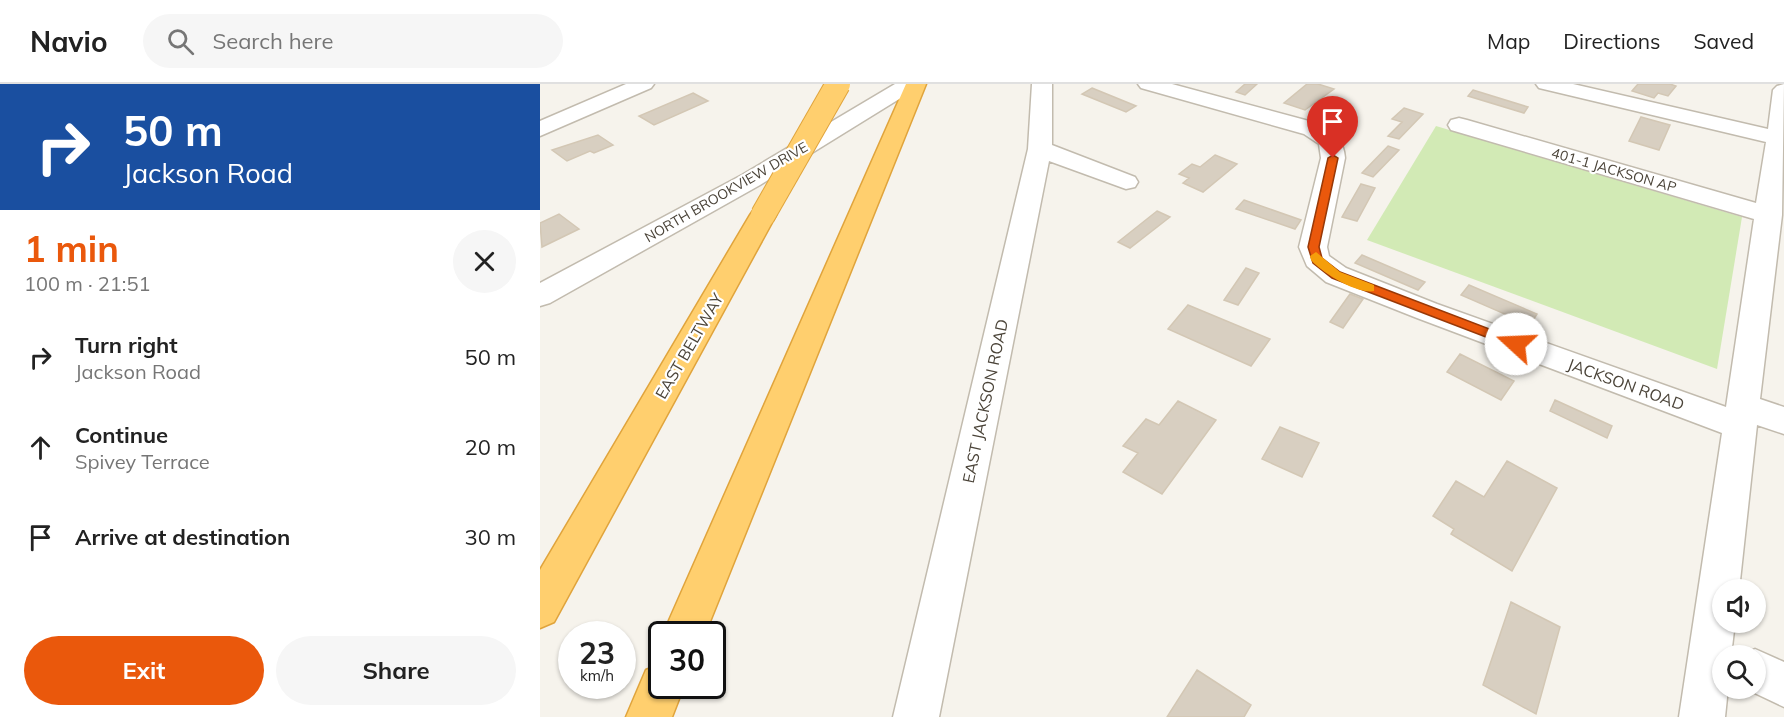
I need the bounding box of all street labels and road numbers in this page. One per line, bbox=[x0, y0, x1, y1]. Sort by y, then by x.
street label: NORTH BROOKVIEW DRIVE bbox=[641, 138, 811, 246]
street label: 401-1 JACKSON AP bbox=[1549, 144, 1679, 196]
street label: EAST BELTWAY bbox=[651, 289, 727, 402]
street label: EAST JACKSON ROAD bbox=[958, 317, 1012, 485]
street label: JACKSON ROAD bbox=[1565, 354, 1687, 414]

